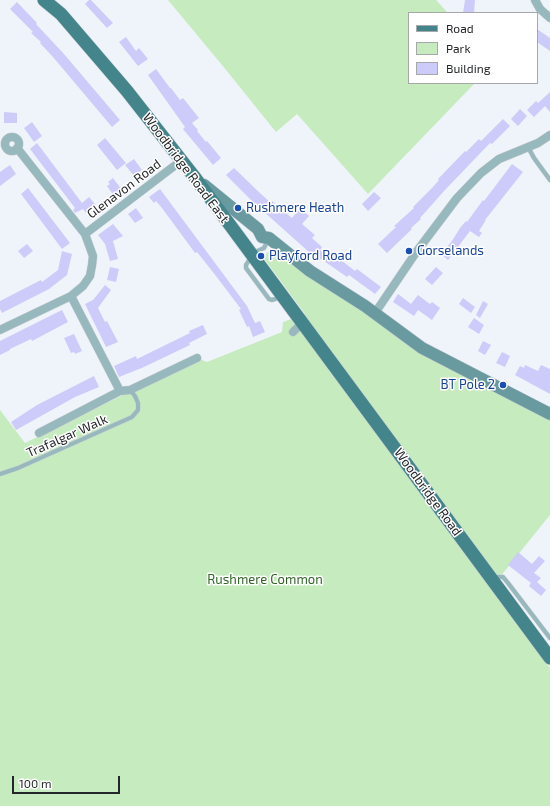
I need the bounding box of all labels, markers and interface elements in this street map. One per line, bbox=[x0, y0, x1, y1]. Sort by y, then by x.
legend bbox=[408, 12, 538, 84]
text: Road bbox=[446, 21, 474, 35]
text: Park bbox=[446, 41, 471, 55]
text: Building bbox=[446, 61, 490, 75]
street label: Woodbridge Road East bbox=[140, 110, 232, 226]
street label: Glenavon Road bbox=[84, 156, 164, 222]
place label: Rushmere Heath bbox=[246, 200, 344, 216]
marker: Rushmere Heath bbox=[233, 203, 243, 213]
place label: Gorselands bbox=[417, 243, 484, 259]
marker: Gorselands bbox=[404, 246, 414, 256]
place label: Playford Road bbox=[269, 248, 352, 264]
marker: Playford Road bbox=[256, 251, 266, 261]
place label: BT Pole 2 bbox=[441, 377, 495, 393]
marker: BT Pole 2 bbox=[498, 380, 508, 390]
street label: Trafalgar Walk bbox=[24, 411, 110, 461]
street label: Woodbridge Road bbox=[391, 445, 465, 539]
park label: Rushmere Common bbox=[207, 572, 323, 588]
scale bar bbox=[14, 768, 122, 794]
text: 100 m bbox=[19, 776, 51, 790]

